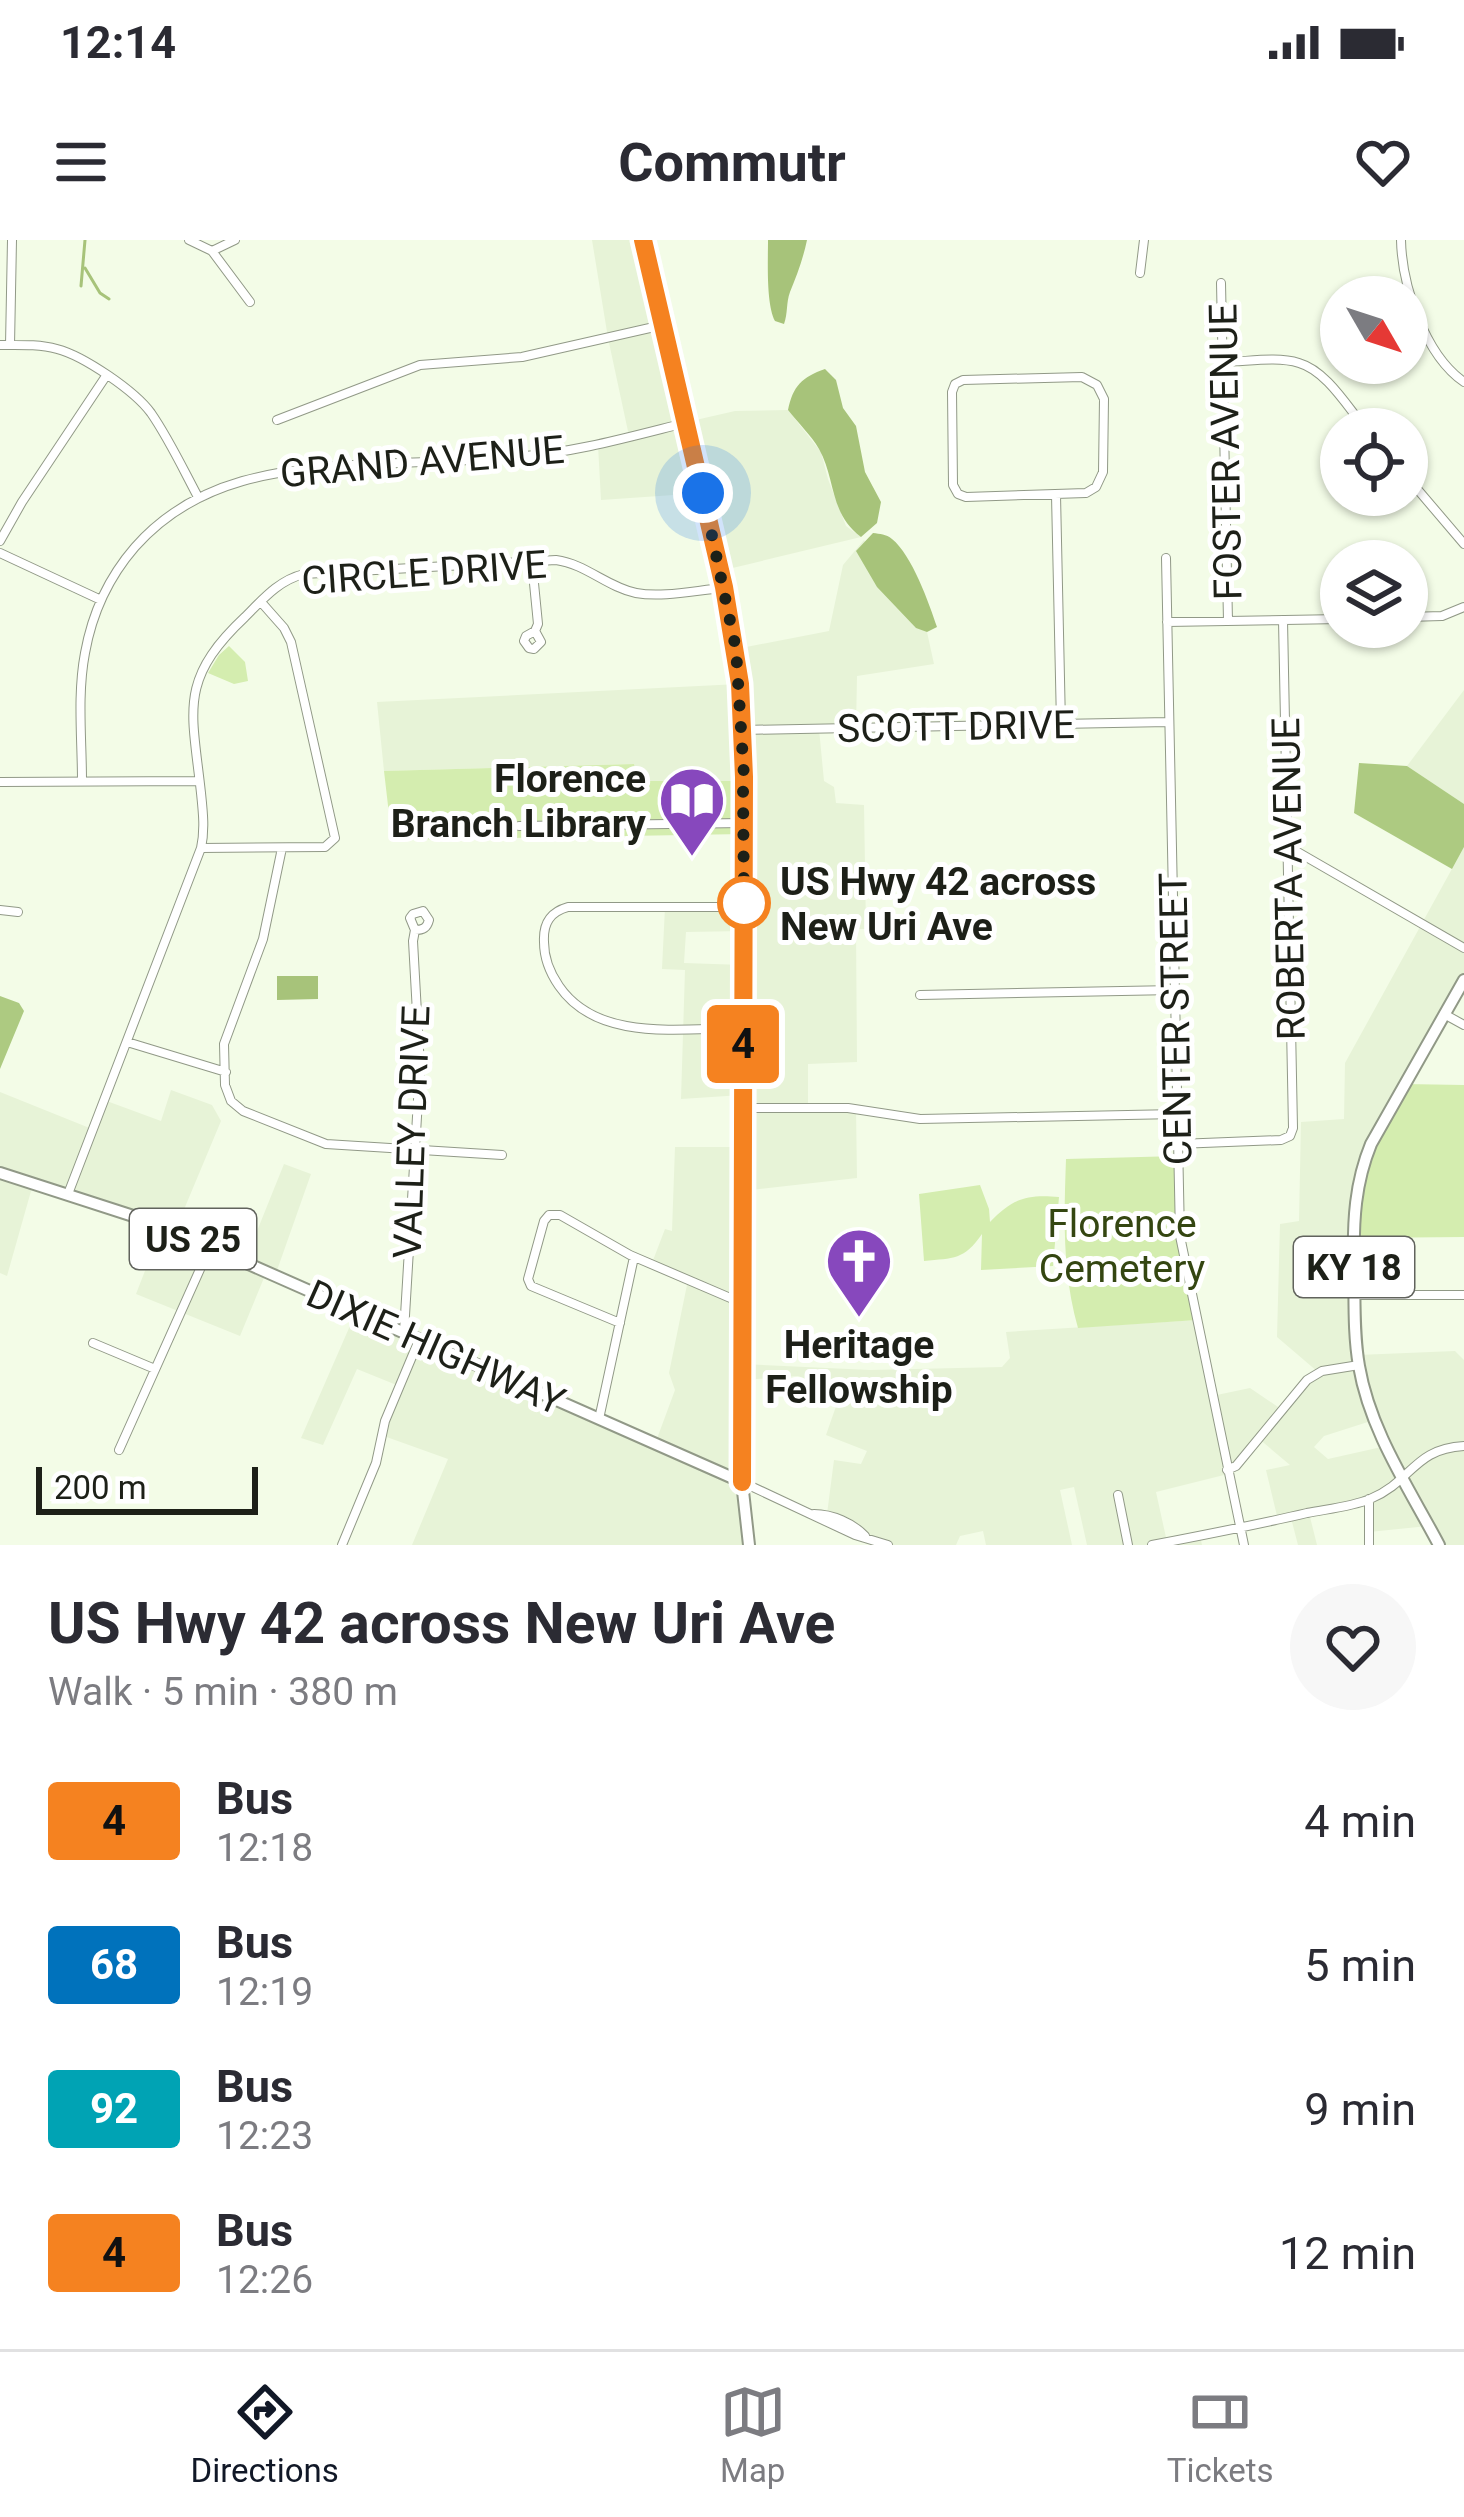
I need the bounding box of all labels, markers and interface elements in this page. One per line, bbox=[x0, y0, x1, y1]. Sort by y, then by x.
text: 12:14 bbox=[60, 16, 176, 69]
icon: menu bbox=[48, 129, 114, 195]
icon: heart bbox=[1350, 129, 1416, 195]
text: Commutr bbox=[618, 131, 846, 194]
north arrow bbox=[1320, 276, 1428, 384]
map controls bbox=[1320, 276, 1428, 648]
street label: FOSTER AVENUE bbox=[1200, 303, 1252, 601]
button: locate bbox=[1320, 408, 1428, 516]
street label: GRAND AVENUE bbox=[278, 427, 566, 497]
your location bbox=[673, 463, 733, 523]
button: layers bbox=[1320, 540, 1428, 648]
street label: CIRCLE DRIVE bbox=[300, 541, 548, 605]
street label: SCOTT DRIVE bbox=[837, 702, 1075, 752]
street label: ROBERTA AVENUE bbox=[1263, 717, 1315, 1041]
place label: Florence Branch Library bbox=[391, 756, 646, 847]
library icon: Florence Branch Library bbox=[657, 765, 727, 859]
place label: US Hwy 42 across New Uri Ave bbox=[780, 859, 1096, 950]
street label: CENTER STREET bbox=[1150, 872, 1202, 1166]
marker: US Hwy 42 across New Uri Ave bbox=[719, 878, 769, 928]
street label: VALLEY DRIVE bbox=[385, 1005, 439, 1259]
line badge: 4 bbox=[704, 1005, 782, 1083]
text: 4 bbox=[731, 1019, 755, 1068]
park label: Florence Cemetery bbox=[1039, 1201, 1205, 1292]
road number: US 25 bbox=[130, 1209, 256, 1269]
church icon: Heritage Fellowship bbox=[824, 1226, 894, 1320]
road number: KY 18 bbox=[1294, 1237, 1414, 1297]
street label: DIXIE HIGHWAY bbox=[300, 1271, 572, 1426]
place label: Heritage Fellowship bbox=[765, 1322, 953, 1413]
scale bar bbox=[36, 1461, 258, 1514]
text: 200 m bbox=[54, 1468, 147, 1507]
button: heart bbox=[1290, 1584, 1416, 1710]
text: US Hwy 42 across New Uri Ave bbox=[48, 1590, 835, 1657]
text: Walk · 5 min · 380 m bbox=[48, 1669, 398, 1715]
text: Bus bbox=[216, 1772, 293, 1825]
text: 4 min bbox=[1304, 1795, 1416, 1848]
text: 4 bbox=[102, 1796, 126, 1845]
text: 12:18 bbox=[216, 1825, 313, 1871]
text: Bus bbox=[216, 1916, 293, 1969]
text: 5 min bbox=[1304, 1939, 1416, 1992]
text: 68 bbox=[90, 1940, 138, 1989]
text: 12:19 bbox=[216, 1969, 313, 2015]
text: Bus bbox=[216, 2060, 293, 2113]
text: 9 min bbox=[1304, 2083, 1416, 2136]
text: 92 bbox=[90, 2084, 138, 2133]
text: 12:23 bbox=[216, 2113, 313, 2159]
text: Bus bbox=[216, 2204, 293, 2257]
text: 12 min bbox=[1279, 2227, 1416, 2280]
text: 4 bbox=[102, 2228, 126, 2277]
text: 12:26 bbox=[216, 2257, 313, 2303]
tab: Directions bbox=[191, 2379, 339, 2490]
tab: Map bbox=[720, 2379, 786, 2490]
tab: Tickets bbox=[1167, 2379, 1273, 2490]

